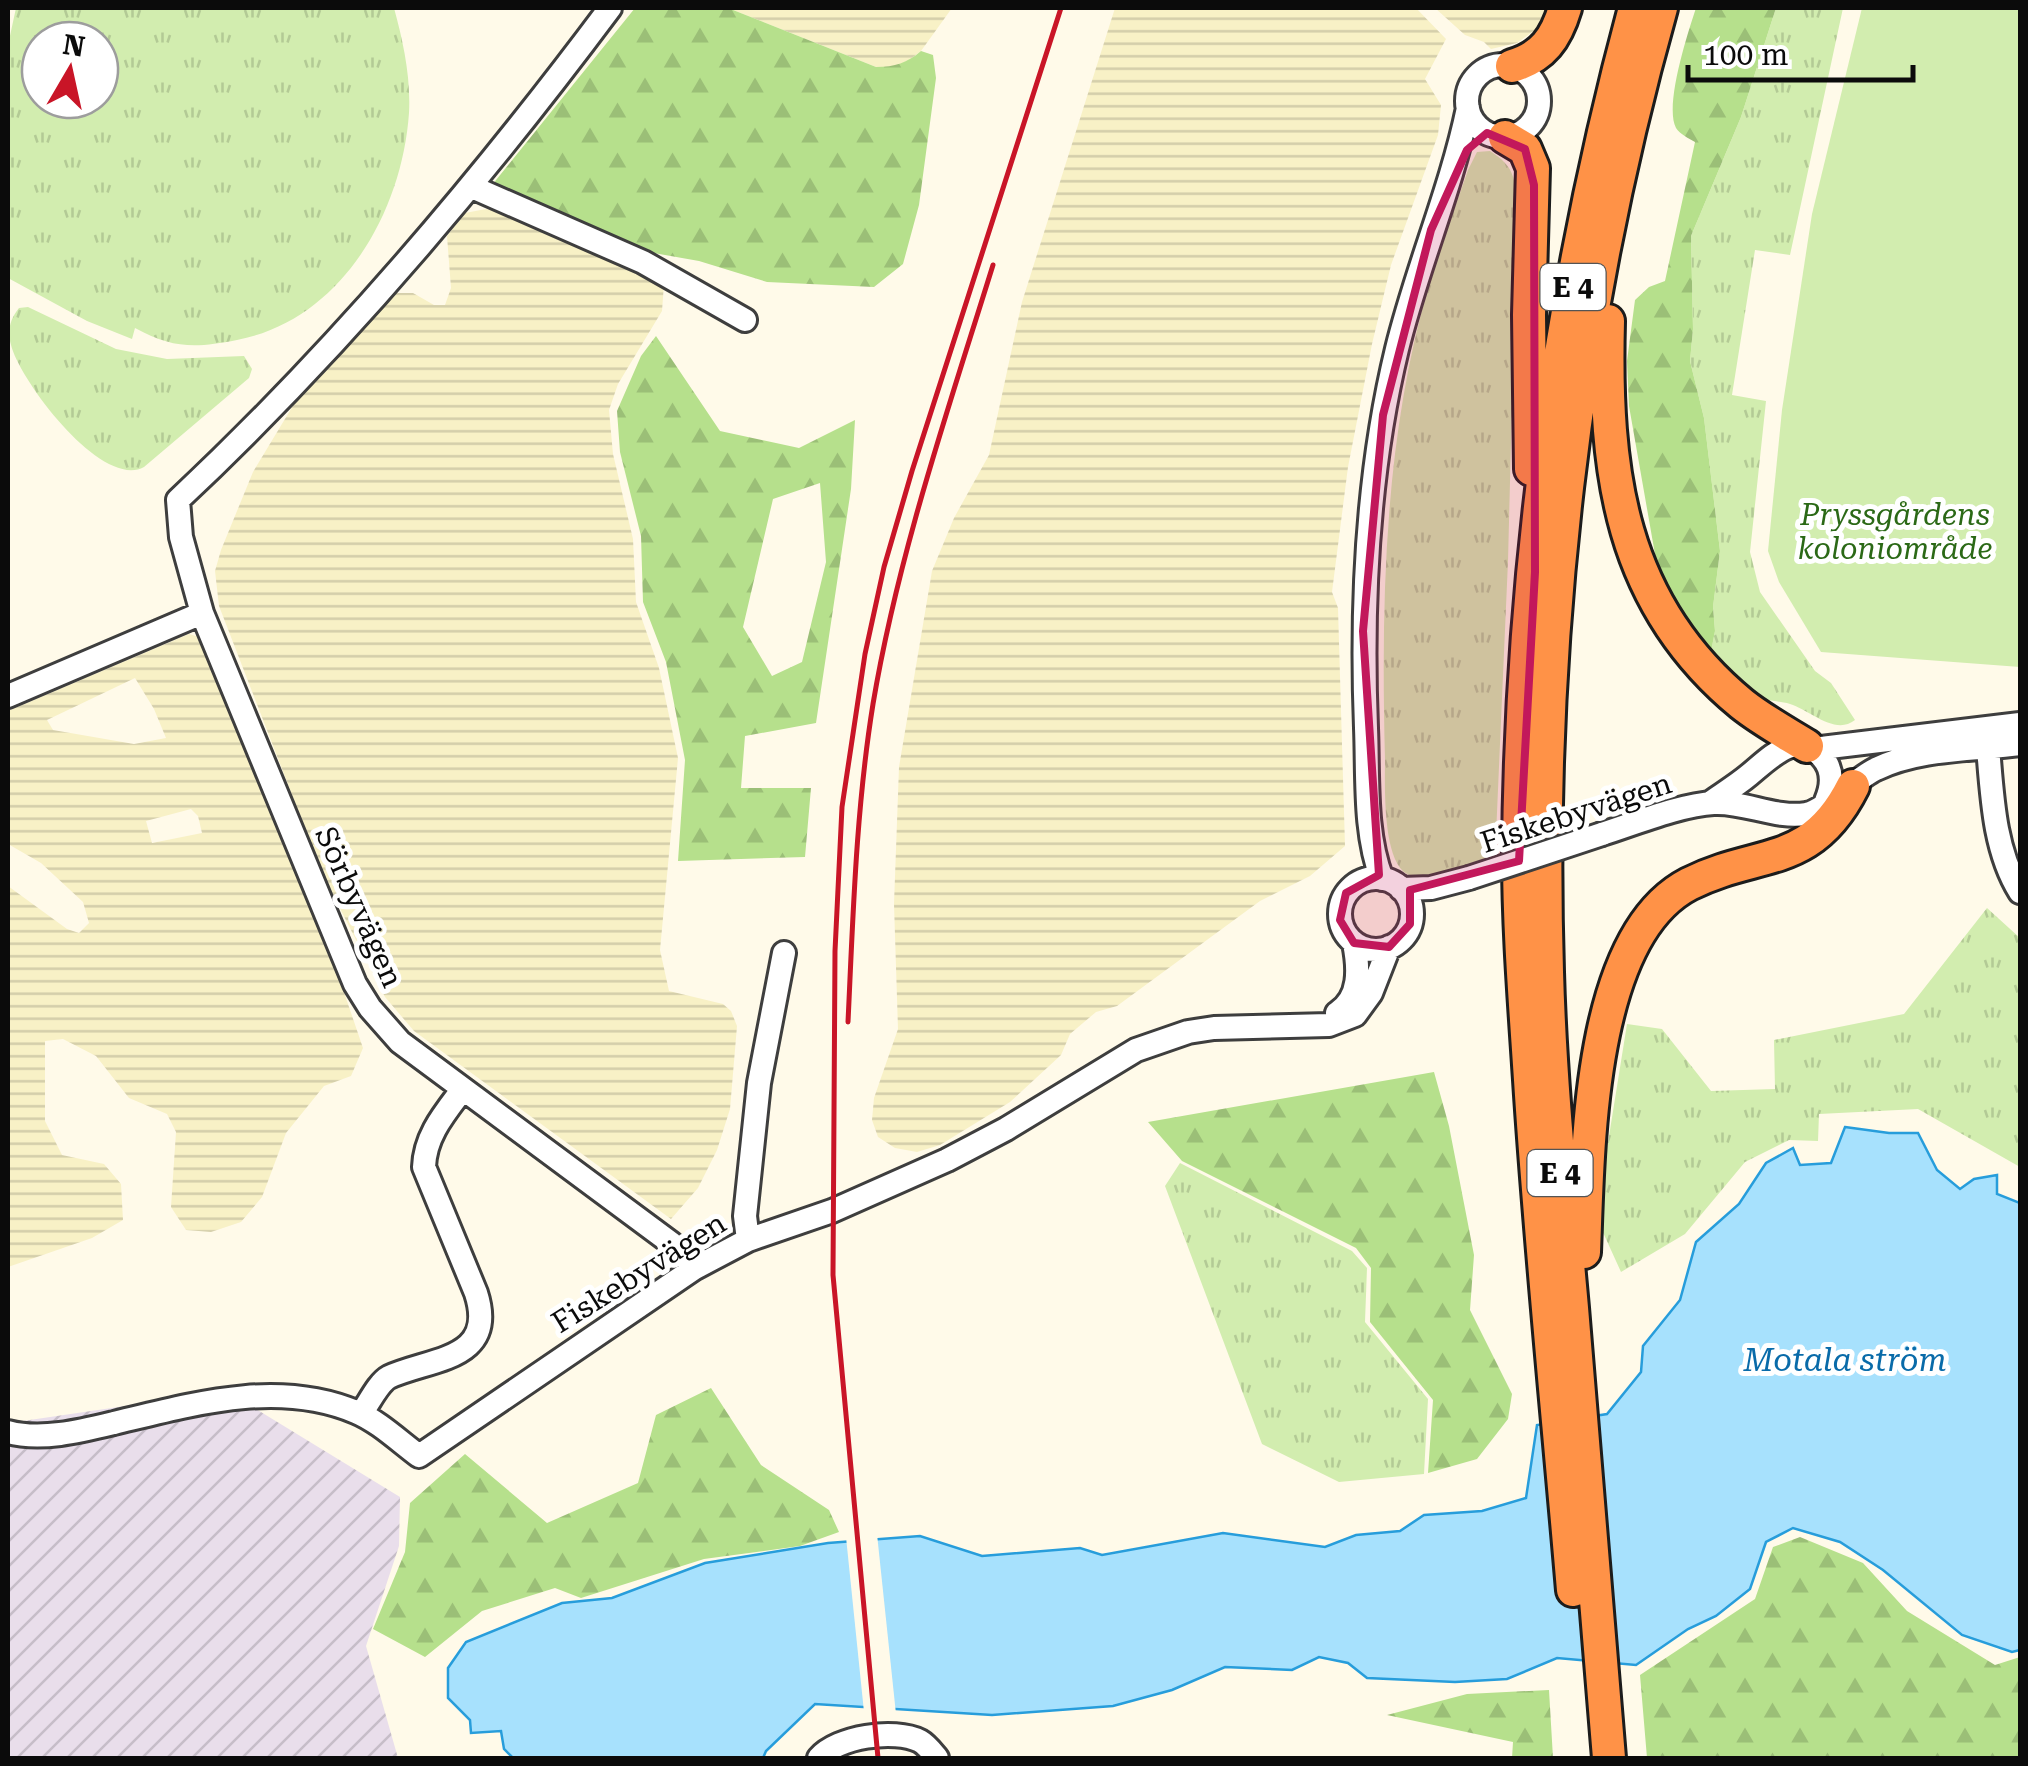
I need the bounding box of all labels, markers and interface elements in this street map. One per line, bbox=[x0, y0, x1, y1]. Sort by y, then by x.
north arrow bbox=[20, 20, 120, 120]
scale bar bbox=[1688, 20, 1913, 82]
text: N bbox=[61, 28, 87, 64]
text: 100 m bbox=[1703, 37, 1788, 72]
road number: E 4 bbox=[1540, 264, 1606, 310]
park label: Pryssgårdens koloniområde bbox=[1798, 497, 1992, 566]
street label: Fiskebyvägen bbox=[1476, 765, 1676, 860]
street label: Sörbyvägen bbox=[308, 821, 410, 993]
road number: E 4 bbox=[1528, 1150, 1592, 1196]
street label: Fiskebyvägen bbox=[545, 1205, 732, 1340]
water label: Motala ström bbox=[1742, 1341, 1947, 1379]

